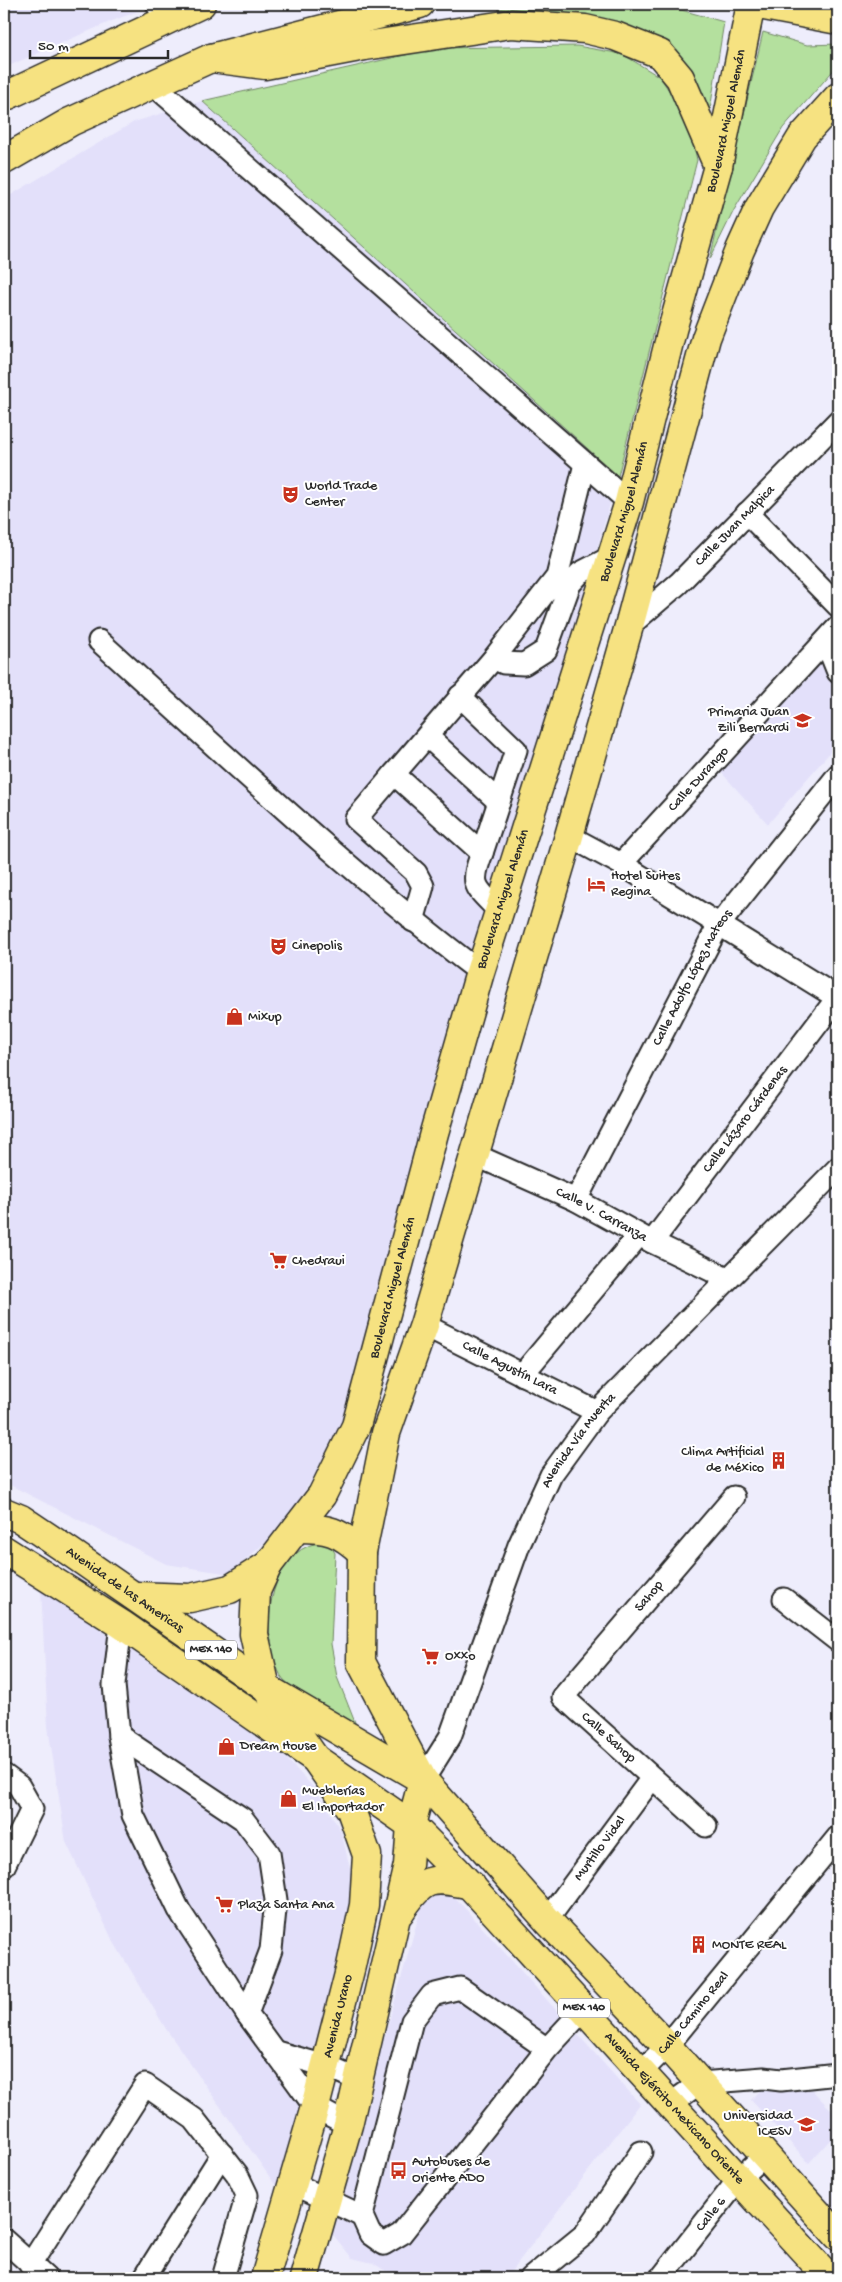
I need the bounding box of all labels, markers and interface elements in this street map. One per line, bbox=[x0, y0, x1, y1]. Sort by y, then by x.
scale bar bbox=[30, 28, 168, 60]
text: 50 m bbox=[38, 38, 69, 56]
street label: Boulevard Miguel Alemán bbox=[702, 48, 750, 195]
street label: Boulevard Miguel Alemán bbox=[595, 439, 652, 585]
place label: World Trade Center bbox=[305, 478, 378, 511]
street label: Calle Juan Malpica bbox=[692, 481, 779, 570]
theatre icon: World Trade Center bbox=[281, 484, 301, 504]
place label: Primaria Juan Zili Bernardi bbox=[707, 704, 789, 737]
school or university icon: Primaria Juan Zili Bernardi bbox=[793, 710, 813, 730]
street label: Calle Durango bbox=[665, 743, 733, 815]
street label: Boulevard Miguel Alemán bbox=[473, 827, 533, 972]
place label: Hotel Suites Regina bbox=[611, 868, 681, 901]
hotel icon: Hotel Suites Regina bbox=[587, 874, 607, 894]
street label: Calle Adolfo López Mateos bbox=[649, 905, 737, 1049]
theatre icon: Cinepolis bbox=[268, 936, 288, 956]
place label: Cinepolis bbox=[292, 938, 343, 955]
shop icon: Mixup bbox=[224, 1007, 244, 1027]
place label: Mixup bbox=[248, 1009, 282, 1026]
street label: Calle Lázaro Cárdenas bbox=[699, 1062, 792, 1176]
street label: Calle V. Carranza bbox=[553, 1184, 651, 1247]
street label: Boulevard Miguel Alemán bbox=[366, 1215, 420, 1361]
supermarket icon: Chedraui bbox=[268, 1251, 288, 1271]
place label: Chedraui bbox=[292, 1253, 345, 1270]
street label: Calle Agustín Lara bbox=[459, 1337, 561, 1400]
street label: Avenida Vía Muerta bbox=[538, 1388, 620, 1490]
place label: Clima Artificial de México bbox=[681, 1444, 764, 1477]
building icon: Clima Artificial de México bbox=[768, 1450, 788, 1470]
street label: Avenida de las Americas bbox=[62, 1543, 188, 1637]
street label: Sahop bbox=[631, 1577, 667, 1616]
road number: MEX 140 bbox=[185, 1640, 237, 1660]
supermarket icon: Oxxo bbox=[421, 1646, 441, 1666]
place label: Oxxo bbox=[445, 1648, 475, 1665]
street label: Calle Sahop bbox=[577, 1709, 639, 1767]
shop icon: Dream House bbox=[216, 1736, 236, 1756]
place label: Dream House bbox=[239, 1738, 317, 1755]
place label: Mueblerías El Importador bbox=[302, 1783, 384, 1816]
shop icon: Mueblerías El Importador bbox=[278, 1789, 298, 1809]
street label: Murtillo Vidal bbox=[570, 1813, 630, 1884]
supermarket icon: Plaza Santa Ana bbox=[214, 1895, 234, 1915]
place label: Plaza Santa Ana bbox=[237, 1897, 335, 1914]
building icon: MONTE REAL bbox=[688, 1935, 708, 1955]
place label: MONTE REAL bbox=[712, 1937, 787, 1954]
street label: Calle Camino Real bbox=[654, 1968, 733, 2059]
street label: Avenida Urano bbox=[319, 1973, 357, 2060]
road number: MEX 140 bbox=[558, 1999, 610, 2018]
street label: Avenida Ejército Mexicano Oriente bbox=[600, 2029, 748, 2189]
place label: Universidad ICESV bbox=[724, 2108, 794, 2141]
school or university icon: Universidad ICESV bbox=[796, 2114, 816, 2134]
place label: Autobuses de Oriente ADO bbox=[412, 2154, 491, 2187]
bus stop icon: Autobuses de Oriente ADO bbox=[388, 2160, 408, 2180]
street label: Calle 6 bbox=[692, 2193, 730, 2235]

